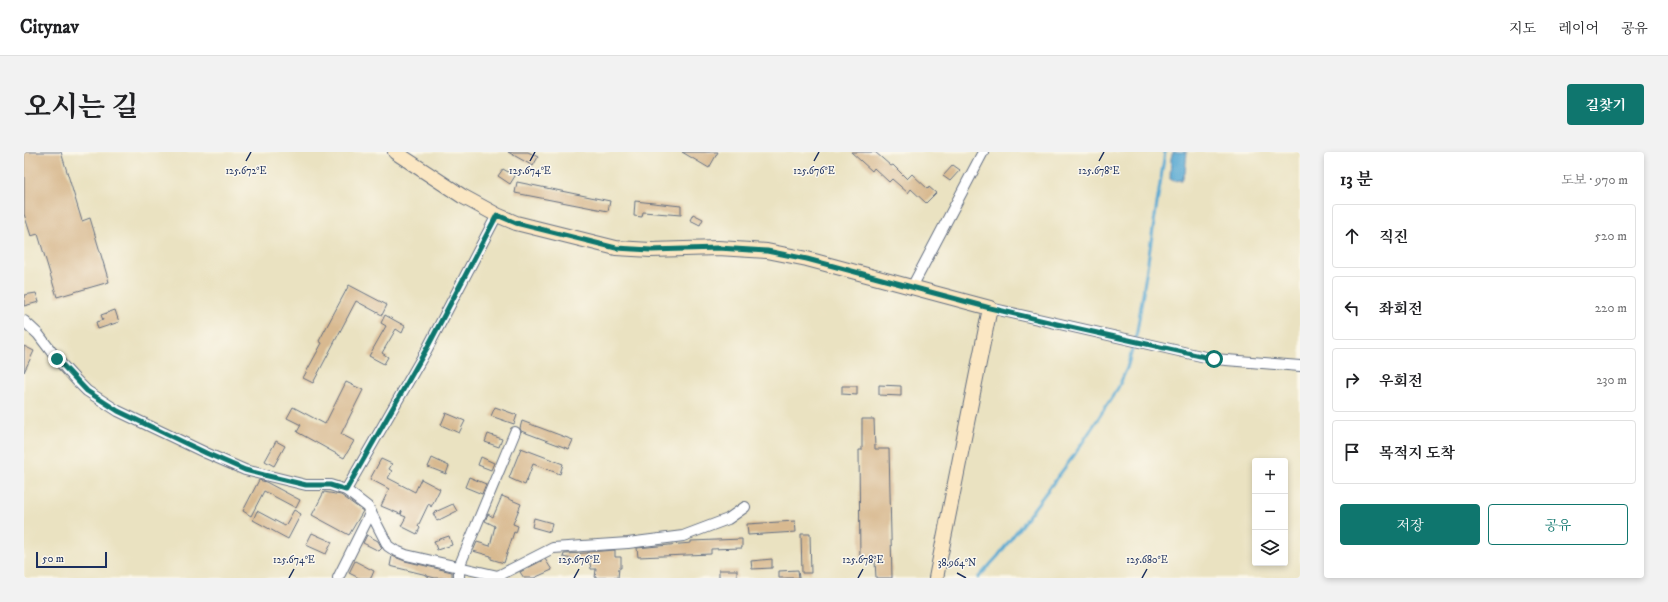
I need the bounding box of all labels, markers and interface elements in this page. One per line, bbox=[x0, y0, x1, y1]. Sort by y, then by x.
text: Citynav bbox=[20, 16, 79, 39]
text: 지도 bbox=[1509, 20, 1536, 38]
text: 레이어 bbox=[1558, 20, 1599, 38]
text: 공유 bbox=[1621, 20, 1648, 38]
button: 길찾기 bbox=[1567, 84, 1644, 125]
text: 오시는 길 bbox=[24, 90, 138, 125]
text: 125.672°E bbox=[225, 165, 267, 177]
text: 125.674°E bbox=[509, 165, 551, 177]
text: 125.676°E bbox=[793, 165, 835, 177]
text: 125.678°E bbox=[1078, 165, 1120, 177]
text: 13 분 bbox=[1340, 169, 1373, 191]
text: 도보 · 970 m bbox=[1561, 172, 1628, 188]
icon: ahead bbox=[1341, 225, 1363, 247]
text: 직진 bbox=[1379, 228, 1408, 247]
text: 520 m bbox=[1595, 228, 1627, 244]
icon: left bbox=[1341, 297, 1363, 319]
text: 좌회전 bbox=[1379, 300, 1422, 319]
text: 220 m bbox=[1595, 300, 1627, 316]
route end bbox=[48, 350, 66, 368]
route start bbox=[1205, 350, 1223, 368]
icon: right bbox=[1341, 369, 1363, 391]
text: 우회전 bbox=[1379, 372, 1422, 391]
text: 230 m bbox=[1596, 372, 1627, 388]
icon: arrive bbox=[1341, 441, 1363, 463]
text: 목적지 도착 bbox=[1379, 444, 1455, 463]
map controls bbox=[1252, 458, 1288, 566]
button: + bbox=[1252, 458, 1288, 494]
button: − bbox=[1252, 494, 1288, 530]
button: 저장 bbox=[1340, 504, 1480, 545]
button: 공유 bbox=[1488, 504, 1628, 545]
button: layers bbox=[1252, 530, 1288, 566]
scale bar bbox=[36, 550, 107, 569]
text: 50 m bbox=[42, 552, 64, 566]
text: 125.674°E bbox=[273, 554, 315, 566]
text: 125.676°E bbox=[558, 554, 600, 566]
text: 125.678°E bbox=[842, 554, 884, 566]
text: 125.680°E bbox=[1126, 554, 1168, 566]
text: 38.964°N bbox=[938, 557, 976, 569]

